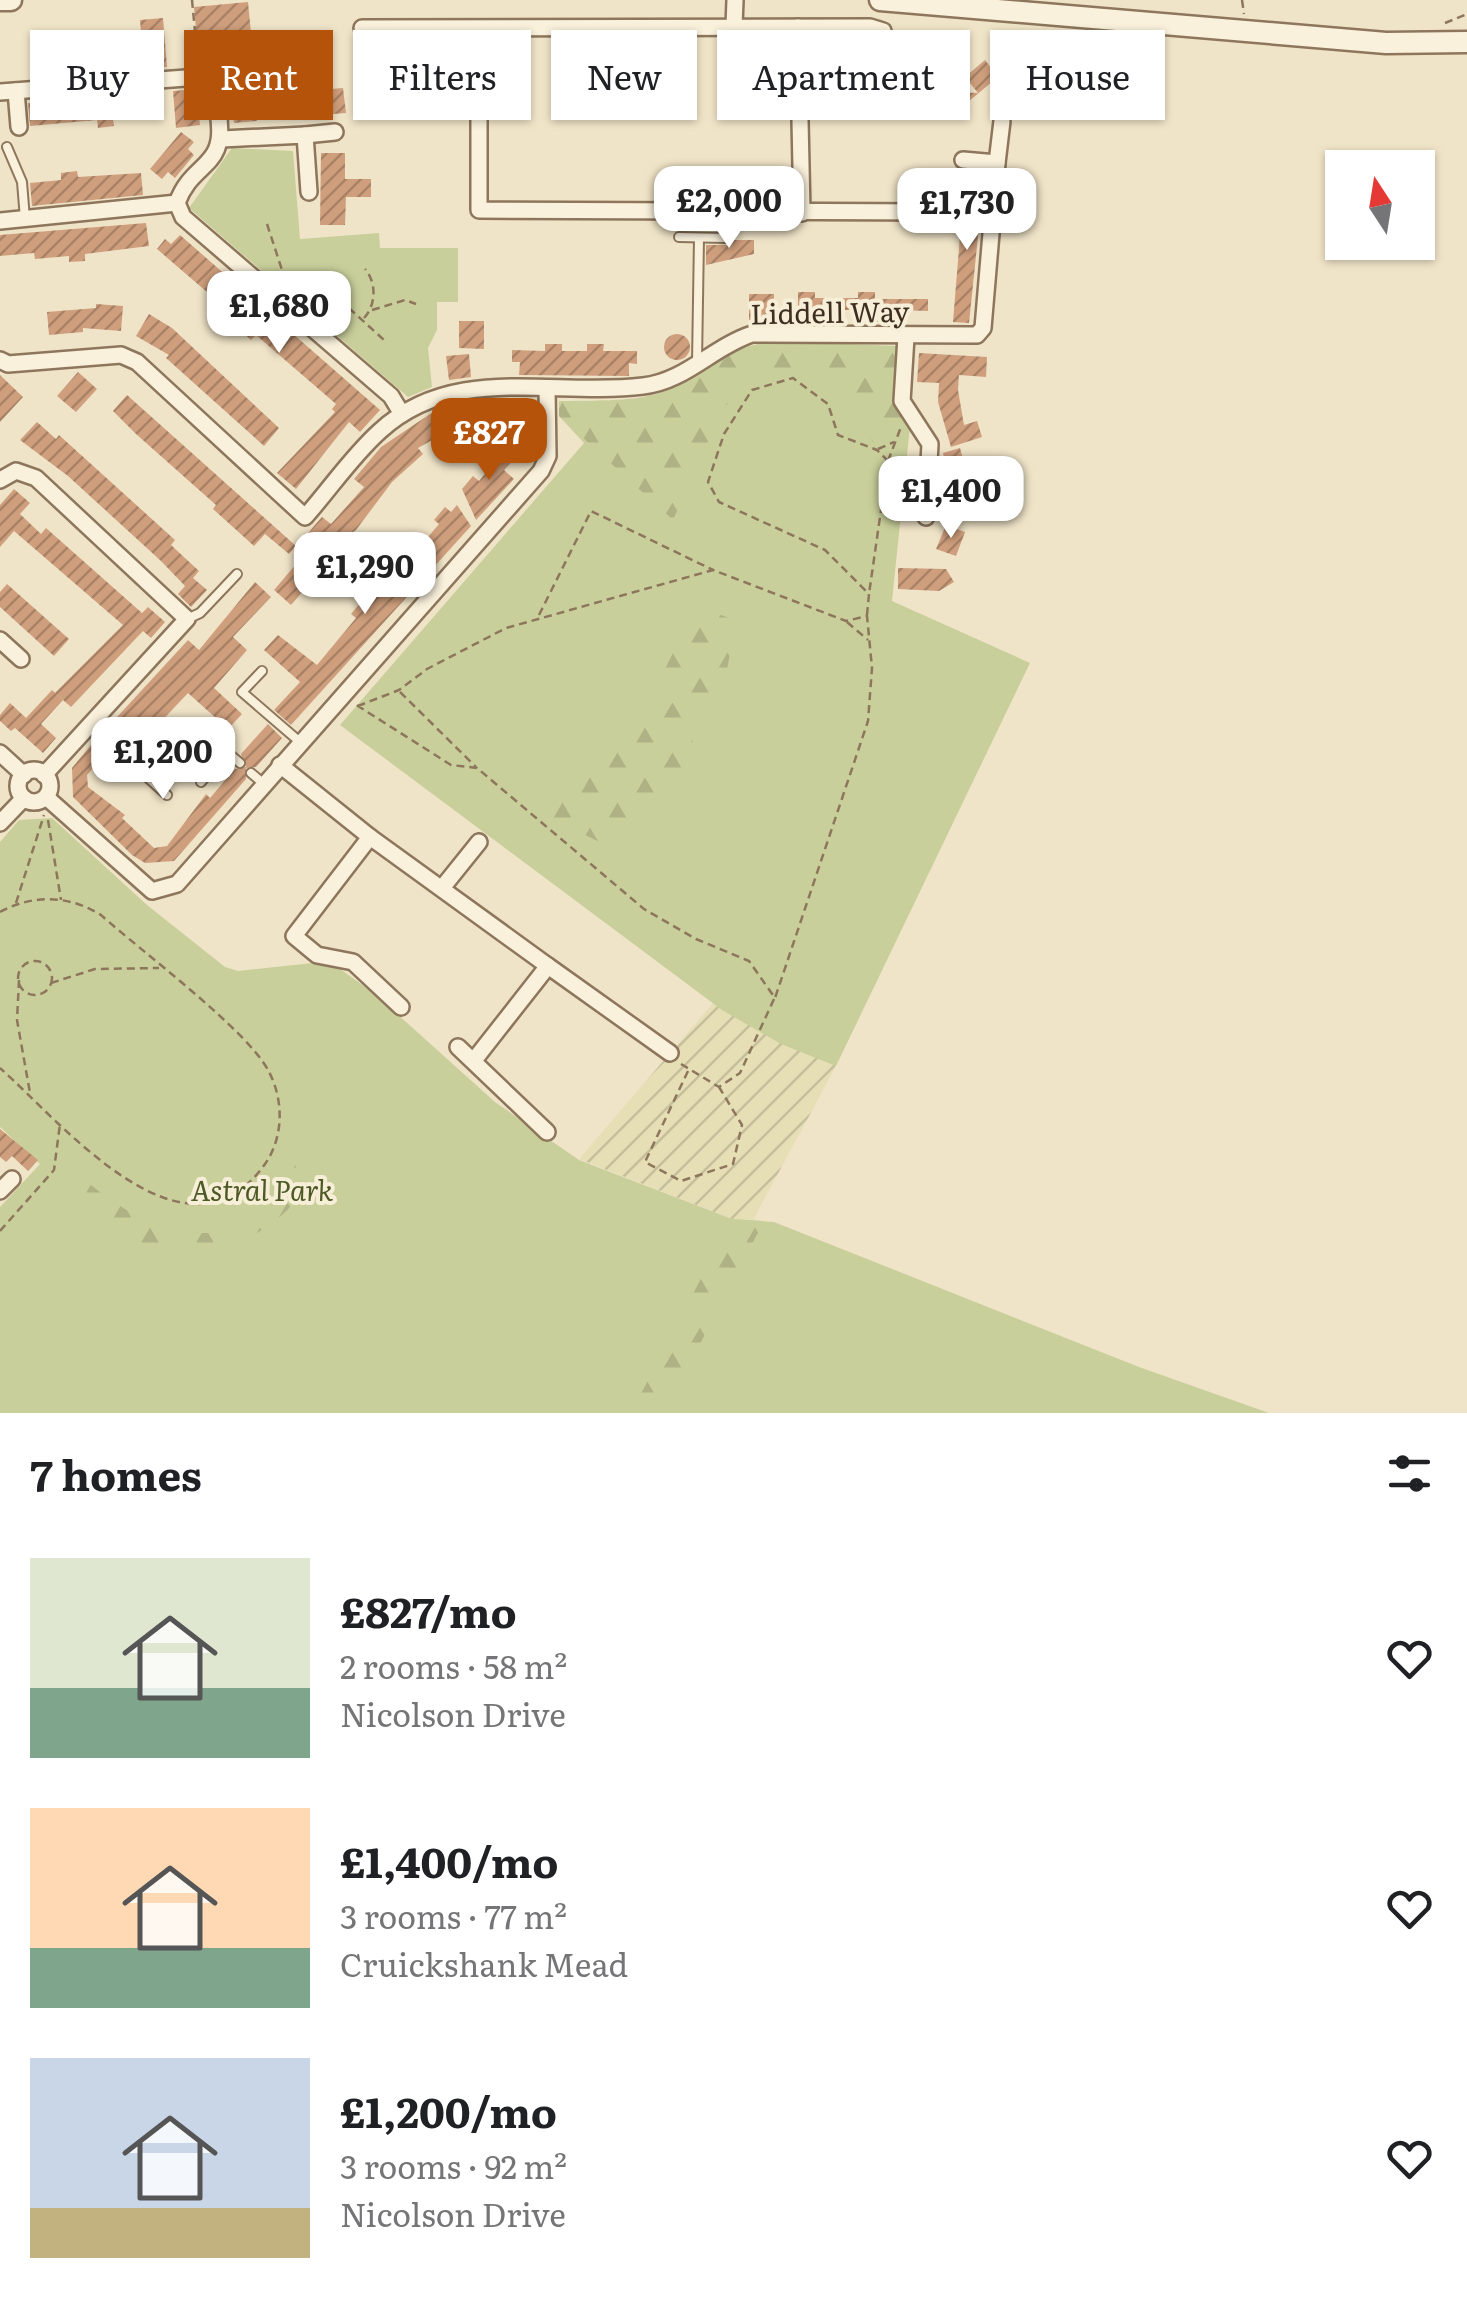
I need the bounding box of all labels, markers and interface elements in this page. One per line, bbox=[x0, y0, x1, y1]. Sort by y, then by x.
chip: Buy bbox=[30, 30, 164, 120]
chip: Rent bbox=[184, 30, 333, 120]
chip: Filters bbox=[353, 30, 531, 120]
chip: New bbox=[551, 30, 697, 120]
chip: Apartment bbox=[717, 30, 970, 120]
chip: House bbox=[990, 30, 1165, 120]
north arrow bbox=[1325, 150, 1435, 260]
map controls bbox=[1325, 150, 1435, 260]
pin: £2,000 bbox=[648, 166, 810, 251]
pin: £1,730 bbox=[886, 168, 1048, 253]
text: £2,000 bbox=[676, 174, 782, 222]
text: £1,730 bbox=[919, 176, 1015, 224]
pin: £1,680 bbox=[198, 271, 360, 356]
text: £1,680 bbox=[229, 279, 329, 327]
street label: Liddell Way bbox=[750, 289, 911, 333]
pin: £827 bbox=[430, 398, 548, 483]
text: £827 bbox=[453, 406, 525, 454]
pin: £1,400 bbox=[870, 456, 1032, 541]
text: £1,400 bbox=[901, 464, 1001, 512]
pin: £1,290 bbox=[284, 532, 446, 617]
text: £1,290 bbox=[316, 540, 414, 588]
pin: £1,200 bbox=[82, 717, 244, 802]
text: £1,200 bbox=[113, 725, 213, 773]
park label: Astral Park bbox=[191, 1168, 334, 1210]
text: 7 homes bbox=[30, 1442, 202, 1504]
icon: filters bbox=[1382, 1446, 1437, 1501]
text: £827/mo bbox=[340, 1579, 517, 1641]
icon: home bbox=[110, 1598, 230, 1718]
icon: heart bbox=[1382, 1631, 1437, 1686]
text: 2 rooms · 58 m² bbox=[340, 1641, 567, 1689]
text: Nicolson Drive bbox=[340, 1689, 566, 1737]
text: £1,400/mo bbox=[340, 1829, 559, 1891]
icon: home bbox=[110, 1848, 230, 1968]
icon: heart bbox=[1382, 1881, 1437, 1936]
text: 3 rooms · 77 m² bbox=[340, 1891, 567, 1939]
text: Cruickshank Mead bbox=[340, 1939, 628, 1987]
text: £1,200/mo bbox=[340, 2079, 557, 2141]
icon: home bbox=[110, 2098, 230, 2218]
icon: heart bbox=[1382, 2131, 1437, 2186]
text: 3 rooms · 92 m² bbox=[340, 2141, 567, 2189]
text: Nicolson Drive bbox=[340, 2189, 566, 2237]

